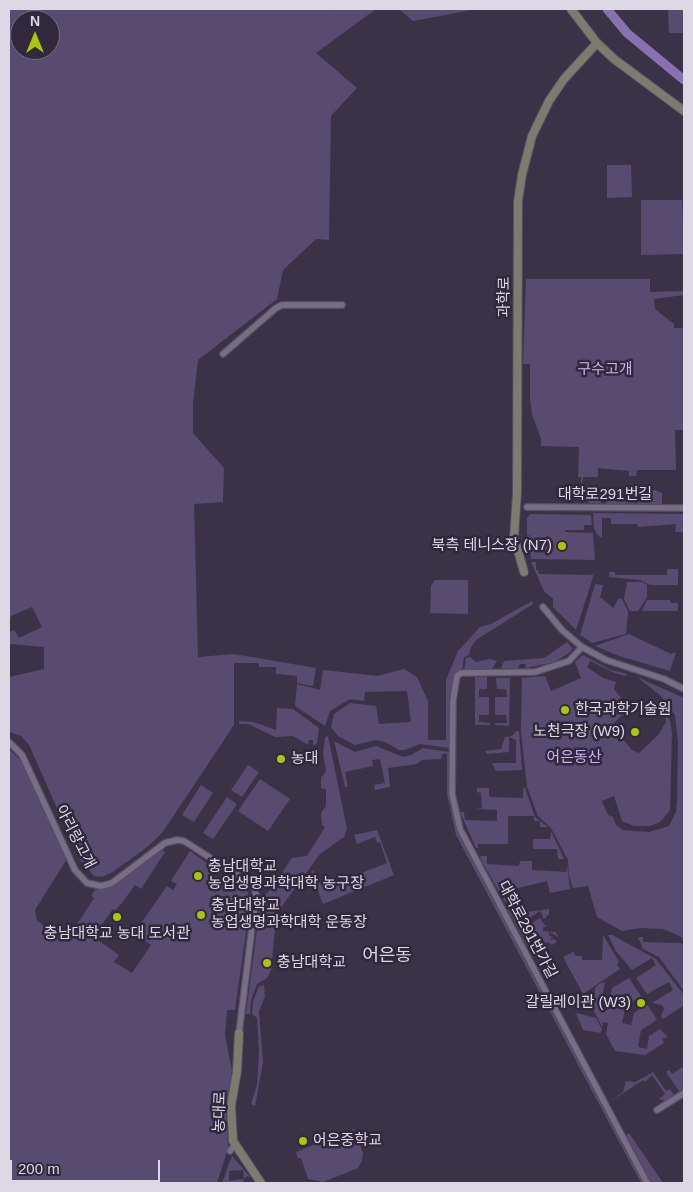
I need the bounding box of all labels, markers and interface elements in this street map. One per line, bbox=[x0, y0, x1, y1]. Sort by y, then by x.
north arrow bbox=[10, 10, 60, 60]
text: N bbox=[30, 13, 40, 29]
street label: 과학로 bbox=[496, 276, 514, 318]
park label: 구수고개 bbox=[577, 361, 633, 379]
street label: 대학로291번길 bbox=[558, 486, 652, 504]
place label: 북측 테니스장 (N7) bbox=[432, 537, 552, 555]
marker: 북측 테니스장 (N7) bbox=[556, 540, 568, 552]
place label: 한국과학기술원 bbox=[575, 701, 672, 719]
marker: 한국과학기술원 bbox=[559, 704, 571, 716]
place label: 노천극장 (W9) bbox=[533, 723, 625, 741]
marker: 노천극장 (W9) bbox=[629, 726, 641, 738]
park label: 어은동산 bbox=[546, 749, 602, 767]
place label: 농대 bbox=[291, 750, 319, 768]
marker: 농대 bbox=[275, 753, 287, 765]
street label: 아리랑고개 bbox=[51, 802, 99, 872]
place label: 충남대학교 농업생명과학대학 농구장 bbox=[208, 858, 364, 893]
marker: 충남대학교 농업생명과학대학 농구장 bbox=[192, 870, 204, 882]
street label: 대학로291번가길 bbox=[494, 878, 560, 982]
place label: 충남대학교 농업생명과학대학 운동장 bbox=[211, 897, 367, 932]
marker: 충남대학교 농업생명과학대학 운동장 bbox=[195, 909, 207, 921]
marker: 충남대학교 농대 도서관 bbox=[111, 911, 123, 923]
place label: 충남대학교 농대 도서관 bbox=[44, 925, 190, 943]
district label: 어은동 bbox=[362, 945, 412, 967]
place label: 충남대학교 bbox=[277, 954, 346, 972]
marker: 충남대학교 bbox=[261, 957, 273, 969]
place label: 갈릴레이관 (W3) bbox=[525, 994, 631, 1012]
marker: 갈릴레이관 (W3) bbox=[635, 997, 647, 1009]
street label: 농대로 bbox=[210, 1091, 230, 1133]
place label: 어은중학교 bbox=[313, 1132, 382, 1150]
marker: 어은중학교 bbox=[297, 1135, 309, 1147]
scale bar bbox=[12, 1150, 162, 1182]
text: 200 m bbox=[18, 1160, 60, 1177]

